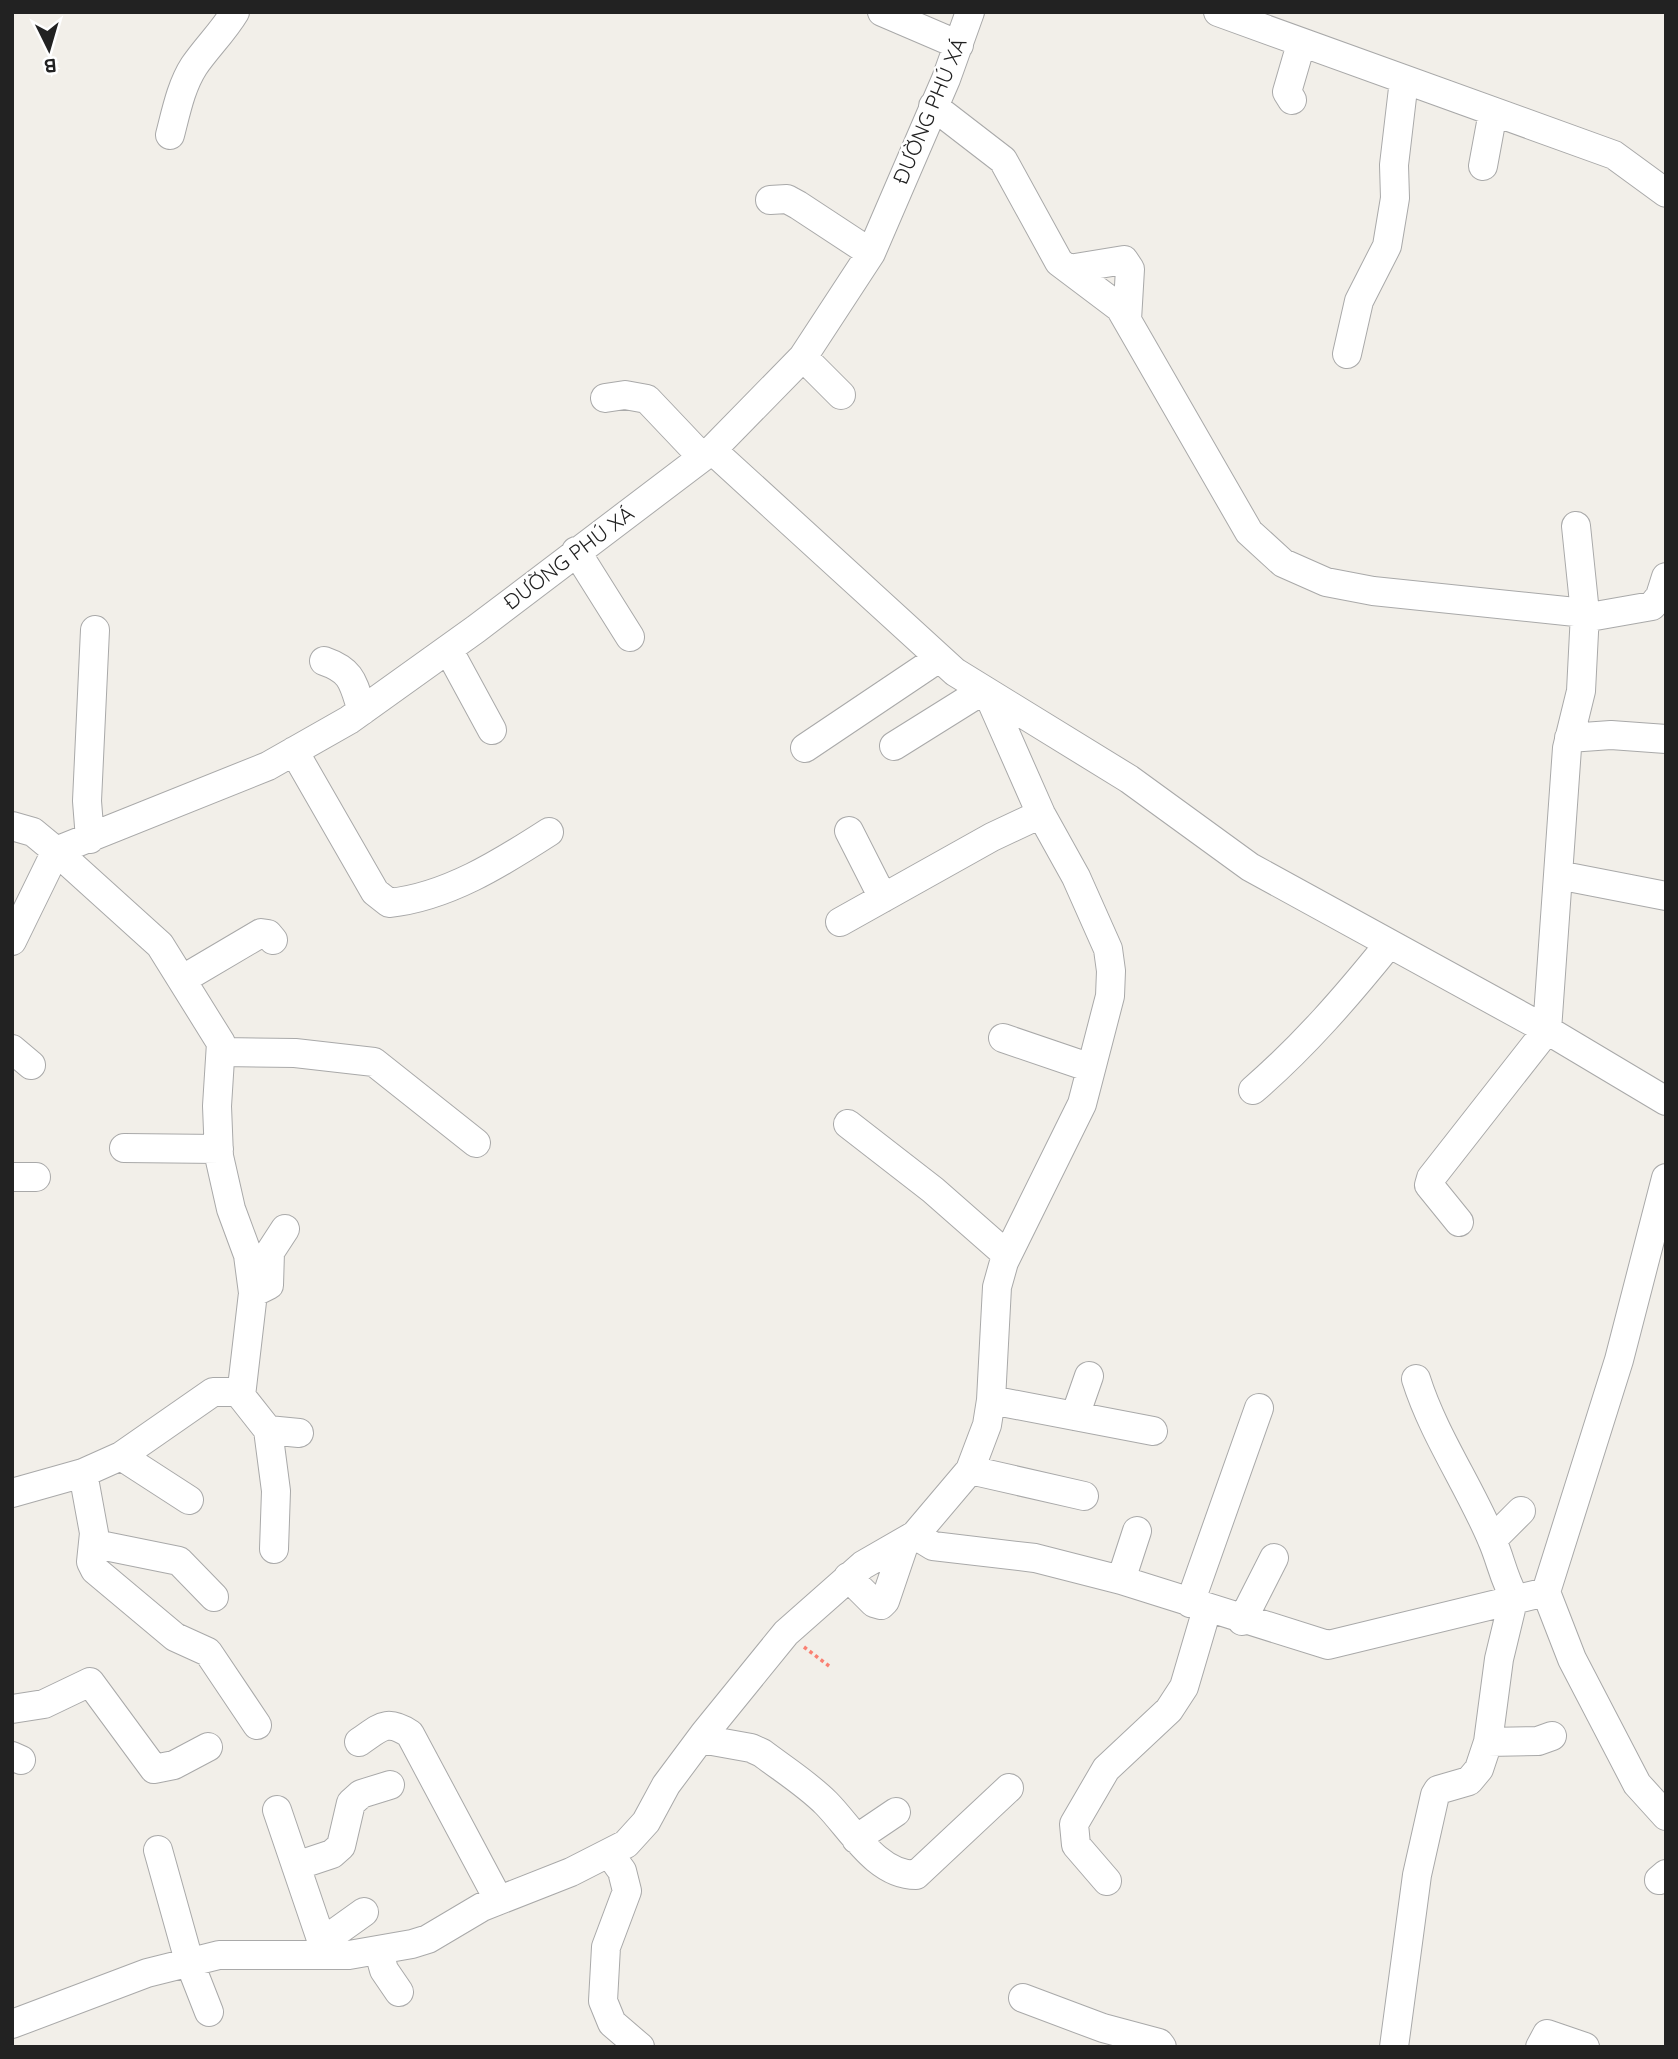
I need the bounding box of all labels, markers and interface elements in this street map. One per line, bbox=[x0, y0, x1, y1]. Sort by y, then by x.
north arrow bbox=[14, 14, 84, 84]
street label: ĐƯỜNG PHÚ XÁ bbox=[887, 34, 972, 188]
text: B bbox=[43, 53, 58, 78]
street label: ĐƯỜNG PHÚ XÁ bbox=[498, 500, 639, 615]

